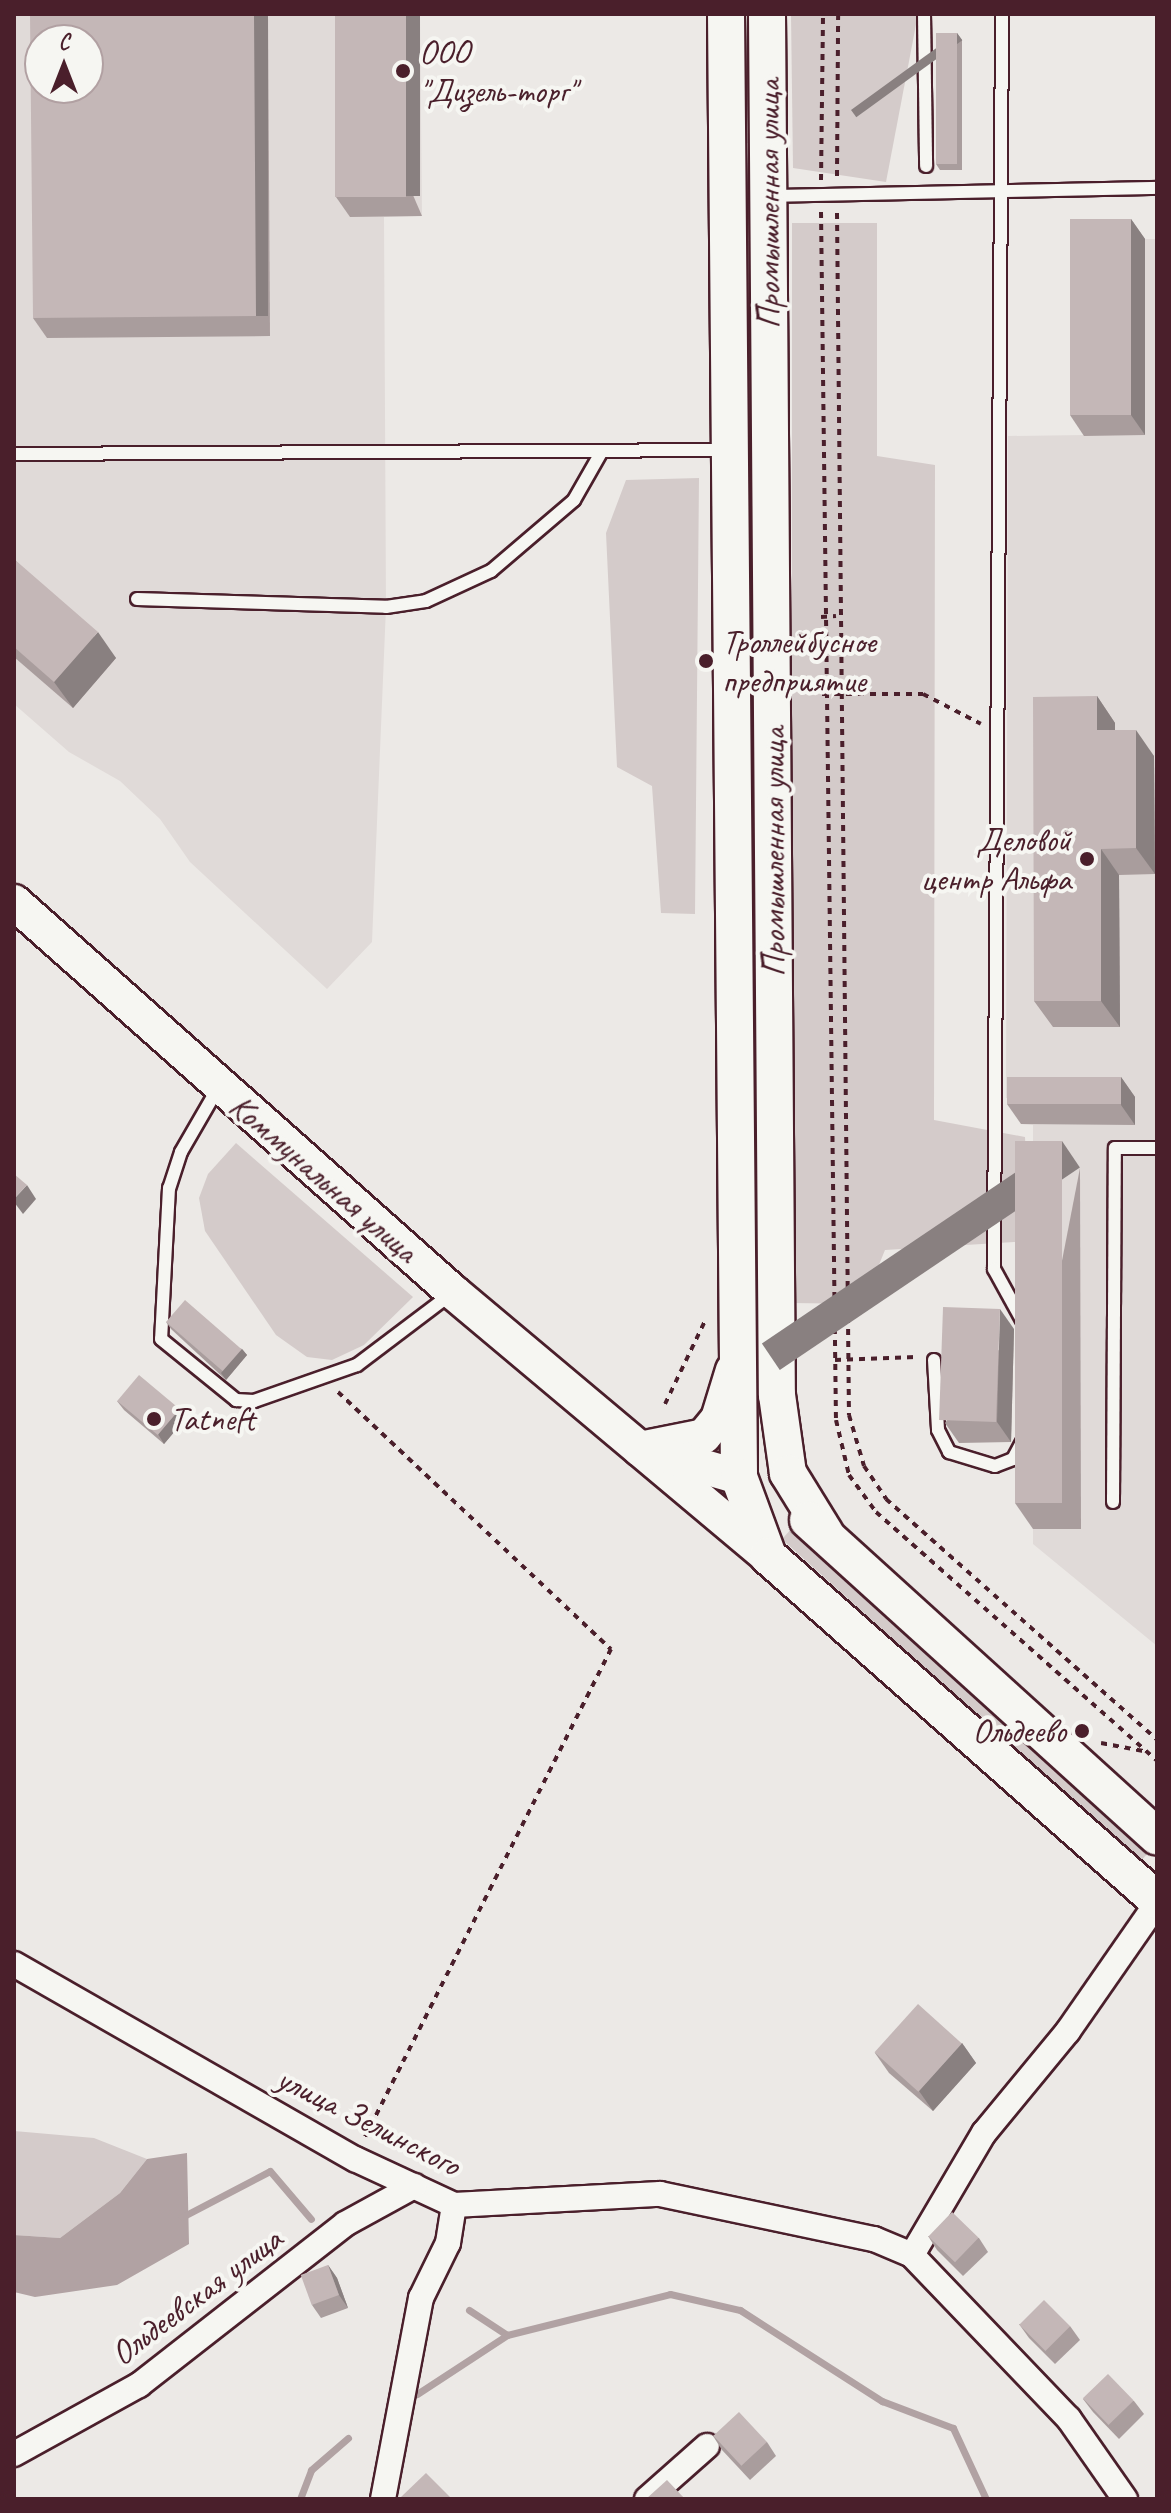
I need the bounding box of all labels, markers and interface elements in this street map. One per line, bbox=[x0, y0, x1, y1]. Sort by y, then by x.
north arrow bbox=[24, 24, 104, 104]
text: С bbox=[59, 28, 69, 56]
place label: ООО "Дизель-торг" bbox=[419, 31, 575, 110]
marker: ООО "Дизель-торг" bbox=[394, 62, 412, 80]
street label: Промышленная улица bbox=[748, 78, 788, 330]
place label: Троллейбусное предприятие bbox=[722, 621, 876, 700]
marker: Троллейбусное предприятие bbox=[697, 652, 715, 670]
street label: Промышленная улица bbox=[753, 726, 793, 978]
place label: Деловой центр Альфа bbox=[919, 819, 1071, 898]
marker: Деловой центр Альфа bbox=[1078, 850, 1096, 868]
street label: Коммунальная улица bbox=[221, 1084, 427, 1272]
place label: Tatneft bbox=[170, 1399, 255, 1439]
marker: Tatneft bbox=[145, 1410, 163, 1428]
place label: Ольдеево bbox=[972, 1711, 1066, 1751]
marker: Ольдеево bbox=[1073, 1722, 1091, 1740]
street label: улица Зелинского bbox=[270, 2057, 468, 2185]
street label: Ольдеевская улица bbox=[102, 2218, 290, 2374]

